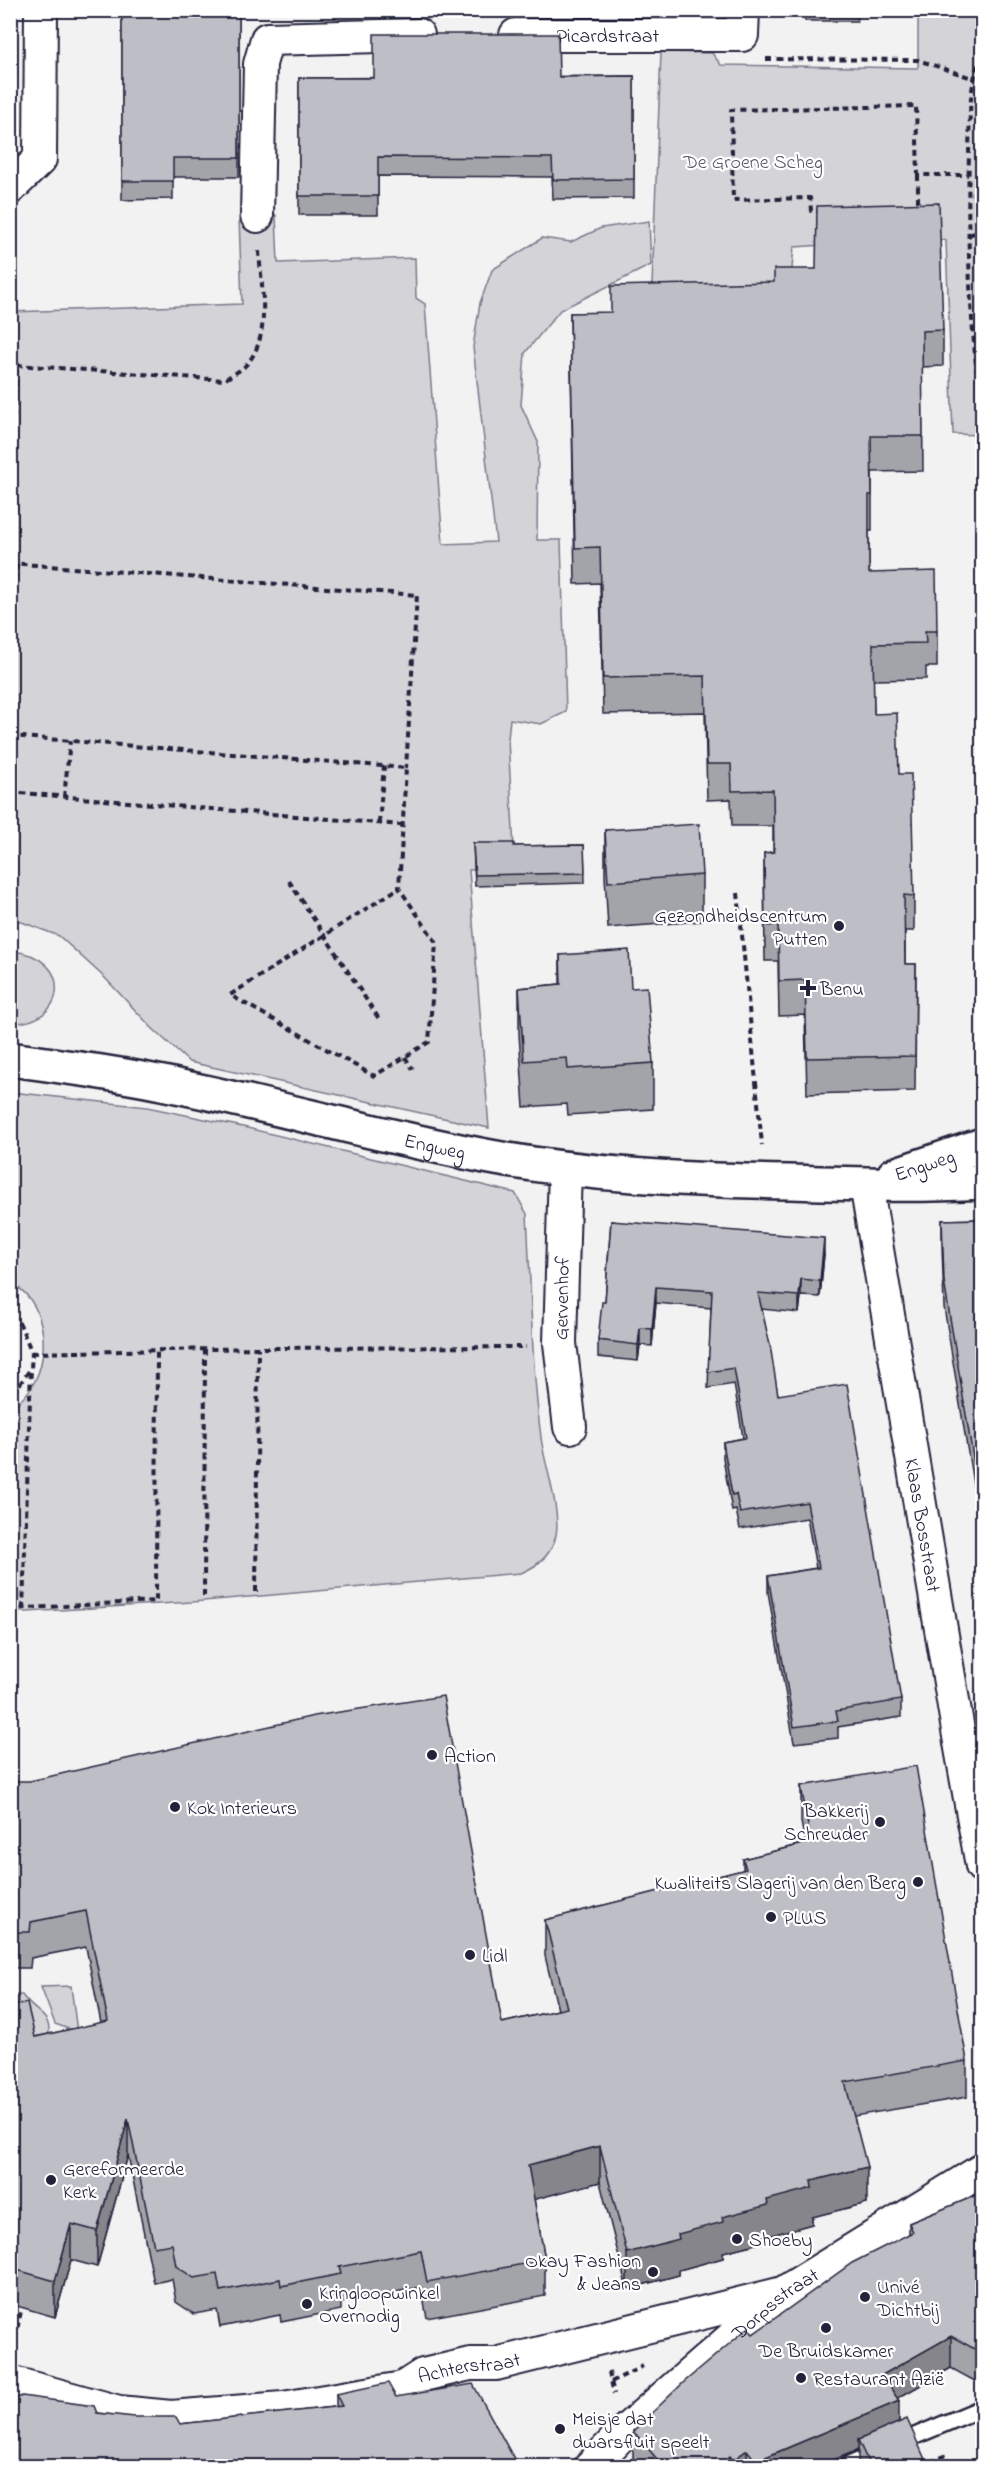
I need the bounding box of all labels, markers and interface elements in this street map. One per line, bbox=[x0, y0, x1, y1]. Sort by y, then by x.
street label: Picardstraat bbox=[557, 23, 660, 52]
park label: De Groene Scheg bbox=[682, 149, 823, 179]
place label: Gezondheidscentrum Putten bbox=[655, 903, 827, 955]
marker: Gezondheidscentrum Putten bbox=[832, 919, 846, 933]
place label: Benu bbox=[819, 976, 864, 1005]
marker: Benu bbox=[801, 981, 815, 995]
street label: Engweg bbox=[401, 1127, 468, 1170]
street label: Engweg bbox=[891, 1143, 959, 1191]
street label: Gervenhof bbox=[548, 1255, 579, 1340]
street label: Klaas Bosstraat bbox=[895, 1456, 947, 1595]
place label: Action bbox=[444, 1743, 496, 1772]
marker: Action bbox=[425, 1748, 439, 1762]
place label: Kok Interieurs bbox=[187, 1795, 297, 1824]
place label: Bakkerij Schreuder bbox=[784, 1798, 869, 1850]
marker: Kok Interieurs bbox=[168, 1800, 182, 1814]
marker: Bakkerij Schreuder bbox=[873, 1815, 887, 1829]
place label: Kwaliteits Slagerij van den Berg bbox=[654, 1870, 906, 1900]
marker: Kwaliteits Slagerij van den Berg bbox=[911, 1875, 925, 1889]
place label: PLUS bbox=[783, 1905, 826, 1934]
marker: PLUS bbox=[764, 1910, 778, 1924]
place label: Lidl bbox=[482, 1943, 508, 1972]
marker: Lidl bbox=[463, 1948, 477, 1962]
place label: Gereformeerde Kerk bbox=[63, 2156, 184, 2208]
marker: Gereformeerde Kerk bbox=[44, 2173, 58, 2187]
place label: Shoeby bbox=[749, 2227, 812, 2256]
marker: Shoeby bbox=[730, 2232, 744, 2246]
place label: Okay Fashion & Jeans bbox=[525, 2248, 641, 2300]
street label: Dorpsstraat bbox=[726, 2262, 826, 2349]
marker: Okay Fashion & Jeans bbox=[646, 2265, 660, 2279]
place label: Univé Dichtbij bbox=[876, 2274, 940, 2326]
place label: Kringloopwinkel Overnodig bbox=[319, 2280, 439, 2333]
marker: Univé Dichtbij bbox=[858, 2290, 872, 2304]
marker: Kringloopwinkel Overnodig bbox=[300, 2297, 314, 2311]
marker: De Bruidskamer bbox=[819, 2321, 833, 2335]
place label: De Bruidskamer bbox=[758, 2338, 894, 2367]
street label: Achterstraat bbox=[415, 2346, 524, 2393]
place label: Restaurant Azië bbox=[813, 2366, 944, 2395]
marker: Restaurant Azië bbox=[794, 2371, 808, 2385]
place label: Meisje dat dwarsfluit speelt bbox=[572, 2406, 710, 2458]
marker: Meisje dat dwarsfluit speelt bbox=[553, 2422, 567, 2436]

